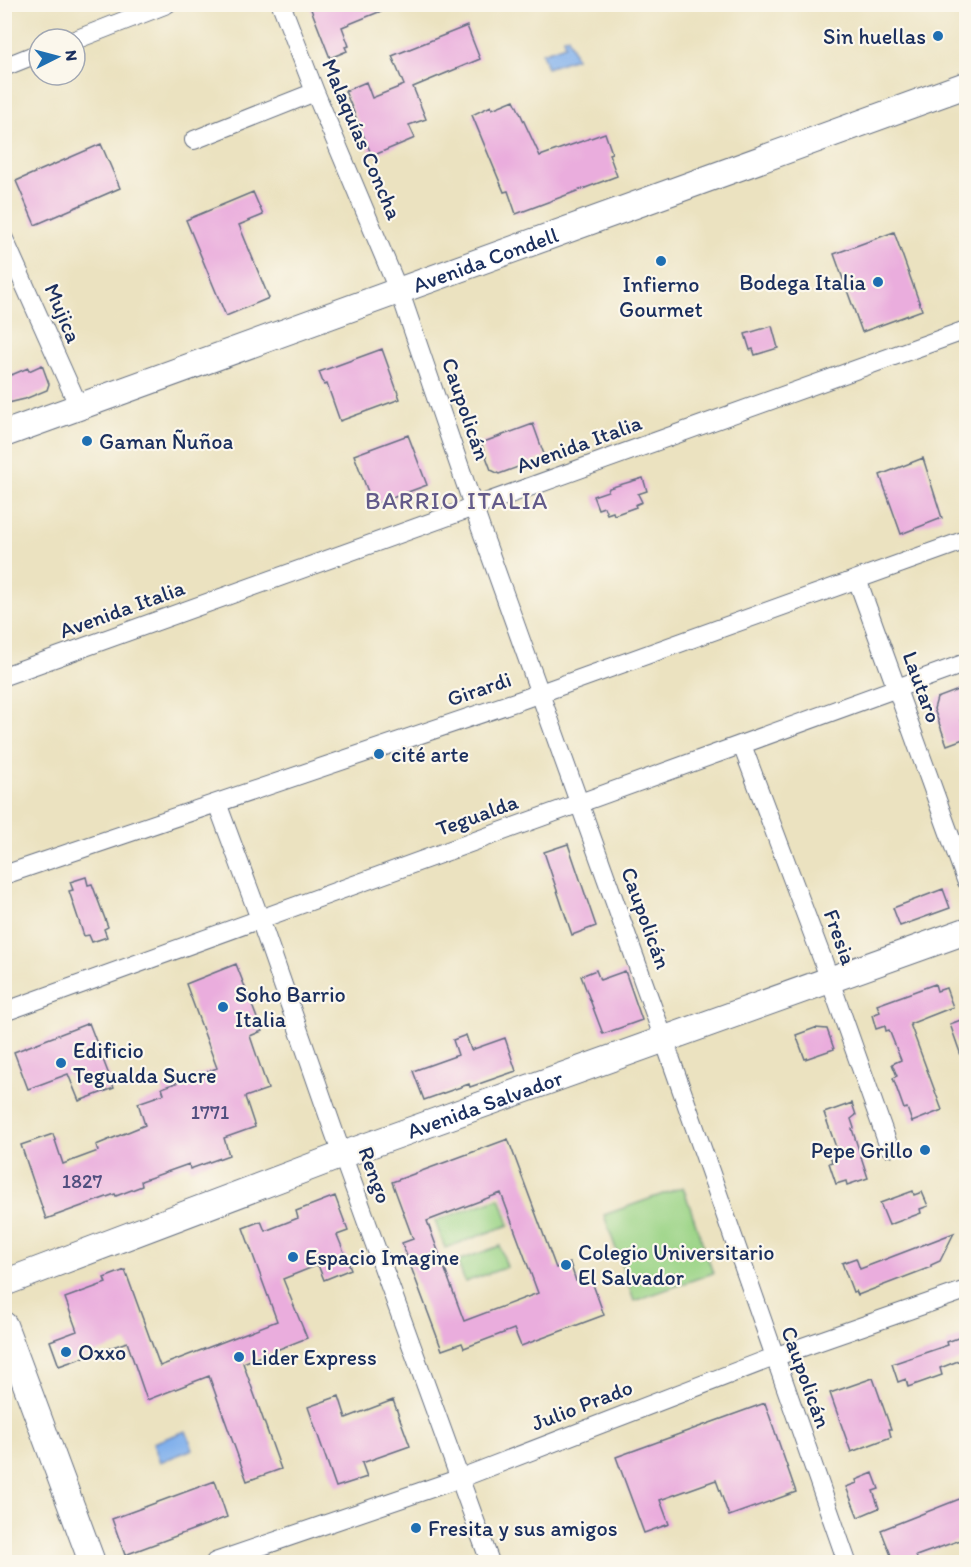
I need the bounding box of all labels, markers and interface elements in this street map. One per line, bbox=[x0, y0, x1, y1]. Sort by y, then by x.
place label: Sin huellas bbox=[823, 23, 926, 50]
north arrow bbox=[27, 27, 87, 87]
marker: Sin huellas bbox=[931, 29, 945, 43]
text: N bbox=[61, 49, 81, 62]
street label: Malaquías Concha bbox=[316, 55, 408, 224]
street label: Avenida Condell bbox=[409, 221, 562, 298]
marker: Infierno Gourmet bbox=[654, 254, 668, 268]
place label: Bodega Italia bbox=[739, 269, 867, 296]
place label: Infierno Gourmet bbox=[619, 271, 703, 323]
marker: Bodega Italia bbox=[871, 275, 885, 289]
street label: Mujica bbox=[38, 279, 88, 347]
street label: Caupolicán bbox=[436, 354, 496, 464]
street label: Avenida Italia bbox=[513, 409, 646, 479]
place label: Gaman Ñuñoa bbox=[99, 428, 233, 455]
marker: Gaman Ñuñoa bbox=[80, 434, 94, 448]
district label: BARRIO ITALIA bbox=[365, 486, 549, 515]
street label: Avenida Italia bbox=[56, 574, 189, 644]
street label: Lautaro bbox=[897, 648, 947, 726]
street label: Girardi bbox=[443, 665, 515, 713]
place label: cité arte bbox=[391, 741, 469, 768]
marker: cité arte bbox=[372, 747, 386, 761]
street label: Tegualda bbox=[432, 788, 522, 842]
street label: Caupolicán bbox=[615, 863, 677, 973]
street label: Fresia bbox=[818, 906, 863, 969]
place label: Soho Barrio Italia bbox=[235, 981, 346, 1033]
marker: Soho Barrio Italia bbox=[216, 1000, 230, 1014]
place label: Edificio Tegualda Sucre bbox=[73, 1037, 217, 1089]
marker: Edificio Tegualda Sucre bbox=[54, 1056, 68, 1070]
street label: Avenida Salvador bbox=[403, 1063, 566, 1144]
house number: 1771 bbox=[191, 1100, 229, 1124]
place label: Pepe Grillo bbox=[811, 1137, 913, 1164]
street label: Rengo bbox=[352, 1143, 398, 1207]
marker: Pepe Grillo bbox=[918, 1143, 932, 1157]
house number: 1827 bbox=[62, 1169, 102, 1193]
place label: Colegio Universitario El Salvador bbox=[578, 1239, 775, 1291]
place label: Espacio Imagine bbox=[305, 1244, 459, 1271]
marker: Espacio Imagine bbox=[286, 1250, 300, 1264]
marker: Colegio Universitario El Salvador bbox=[559, 1258, 573, 1272]
street label: Caupolicán bbox=[775, 1322, 837, 1432]
place label: Oxxo bbox=[78, 1339, 126, 1366]
place label: Lider Express bbox=[251, 1344, 377, 1371]
marker: Oxxo bbox=[59, 1345, 73, 1359]
marker: Lider Express bbox=[232, 1350, 246, 1364]
street label: Julio Prado bbox=[528, 1373, 636, 1437]
place label: Fresita y sus amigos bbox=[428, 1515, 618, 1542]
marker: Fresita y sus amigos bbox=[409, 1521, 423, 1535]

